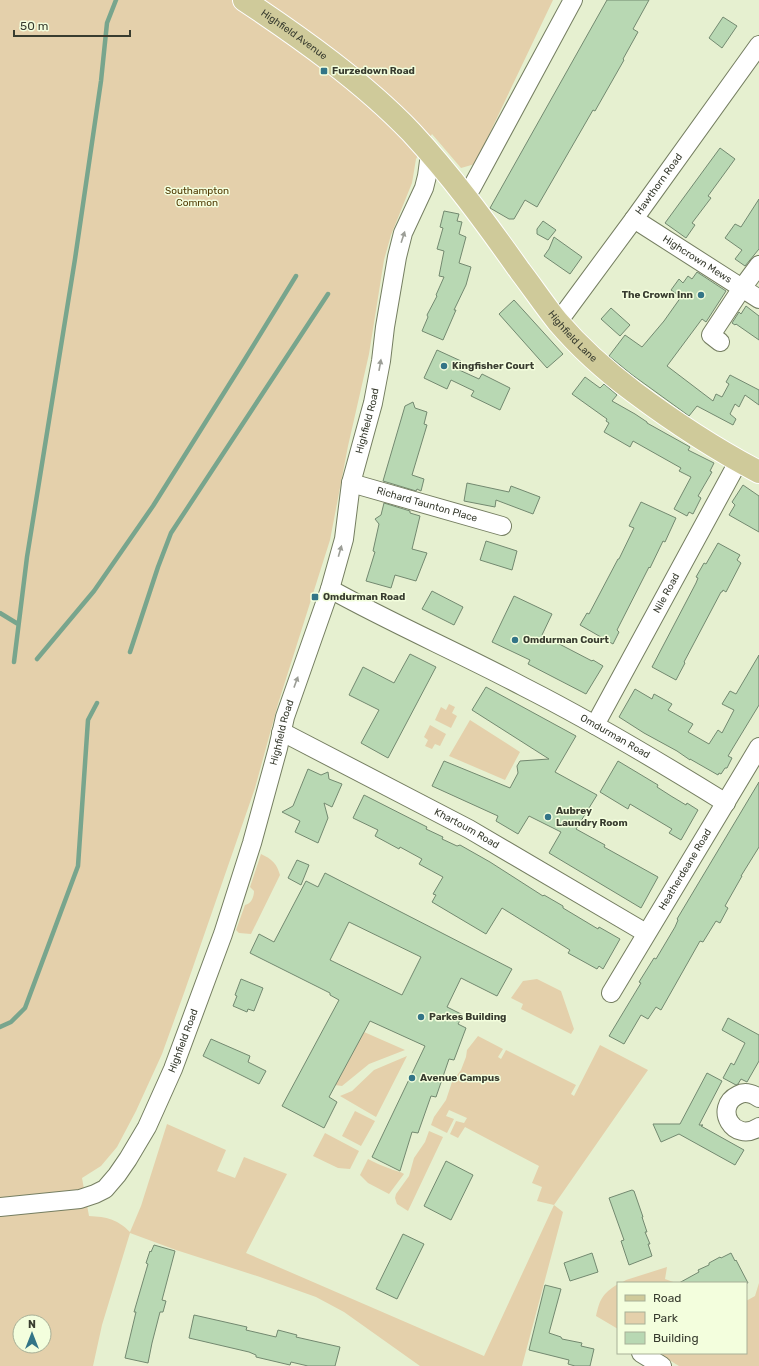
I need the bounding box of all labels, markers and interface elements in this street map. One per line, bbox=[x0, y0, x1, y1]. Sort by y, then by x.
street label: Highfield Avenue bbox=[259, 7, 330, 63]
scale bar bbox=[14, 12, 130, 38]
text: 50 m bbox=[20, 19, 48, 33]
place label: Furzedown Road bbox=[332, 65, 415, 77]
marker: Furzedown Road bbox=[319, 66, 329, 76]
street label: Hawthorn Road bbox=[633, 151, 685, 217]
park label: Southampton Common bbox=[165, 185, 229, 209]
one-way arrow bbox=[400, 231, 406, 243]
street label: Highcrown Mews bbox=[660, 233, 734, 286]
place label: The Crown Inn bbox=[622, 289, 693, 301]
marker: The Crown Inn bbox=[696, 290, 706, 300]
street label: Highfield Lane bbox=[545, 308, 600, 365]
one-way arrow bbox=[378, 359, 384, 371]
place label: Kingfisher Court bbox=[452, 360, 535, 372]
marker: Kingfisher Court bbox=[439, 361, 449, 371]
street label: Highfield Road bbox=[353, 387, 382, 455]
street label: Richard Taunton Place bbox=[375, 485, 479, 525]
one-way arrow bbox=[337, 545, 343, 557]
street label: Nile Road bbox=[651, 571, 682, 615]
place label: Omdurman Road bbox=[323, 591, 405, 603]
marker: Omdurman Road bbox=[310, 592, 320, 602]
place label: Omdurman Court bbox=[523, 634, 609, 646]
marker: Omdurman Court bbox=[510, 635, 520, 645]
one-way arrow bbox=[294, 675, 300, 687]
street label: Highfield Road bbox=[268, 698, 297, 767]
street label: Omdurman Road bbox=[578, 712, 652, 761]
place label: Aubrey Laundry Room bbox=[556, 805, 628, 829]
street label: Khartoum Road bbox=[432, 806, 501, 851]
marker: Aubrey Laundry Room bbox=[543, 812, 553, 822]
street label: Heatherdeane Road bbox=[656, 827, 714, 912]
street label: Highfield Road bbox=[166, 1007, 201, 1075]
place label: Parkes Building bbox=[429, 1011, 506, 1023]
marker: Parkes Building bbox=[416, 1012, 426, 1022]
place label: Avenue Campus bbox=[420, 1072, 500, 1084]
marker: Avenue Campus bbox=[407, 1073, 417, 1083]
legend bbox=[617, 1282, 747, 1354]
text: Road bbox=[653, 1291, 681, 1305]
text: Park bbox=[653, 1311, 679, 1325]
north arrow bbox=[12, 1314, 52, 1354]
text: N bbox=[28, 1318, 36, 1331]
text: Building bbox=[653, 1331, 699, 1345]

